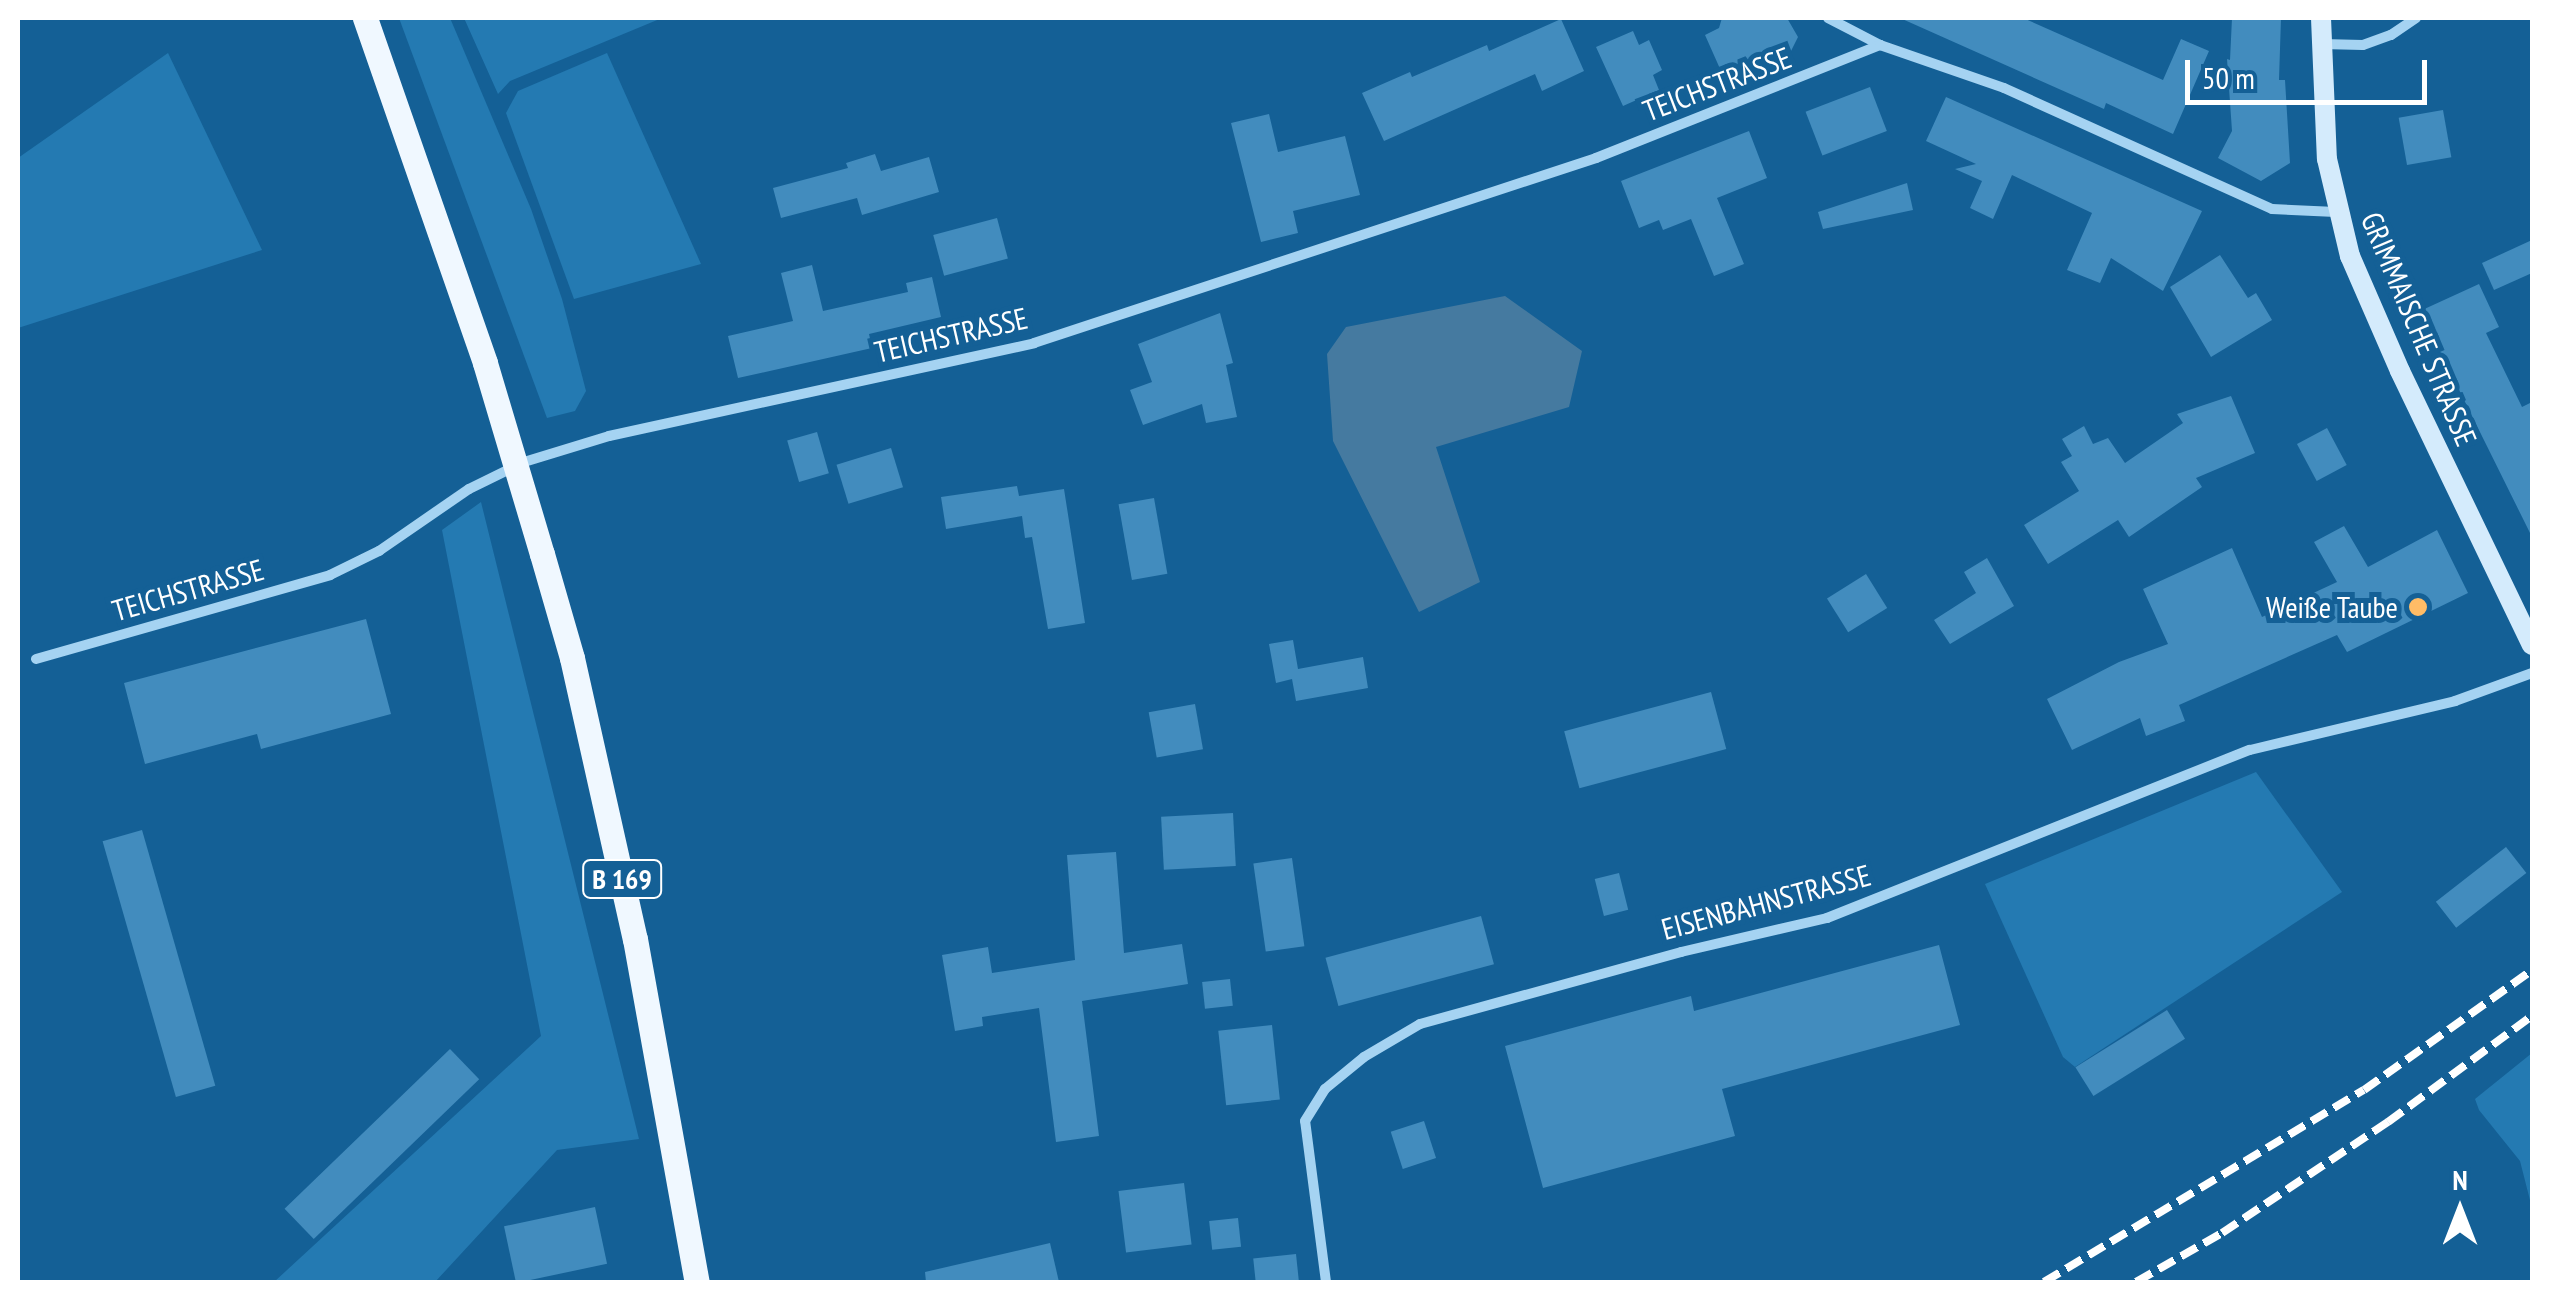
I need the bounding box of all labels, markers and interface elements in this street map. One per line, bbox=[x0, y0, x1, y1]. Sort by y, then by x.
street label: TEICHSTRASSE bbox=[1638, 39, 1796, 129]
scale bar bbox=[2190, 40, 2432, 102]
text: 50 m bbox=[2202, 58, 2255, 97]
street label: GRIMMAISCHE STRASSE bbox=[2354, 207, 2484, 451]
street label: TEICHSTRASSE bbox=[871, 300, 1031, 370]
street label: TEICHSTRASSE bbox=[108, 551, 268, 629]
place label: Weiße Taube bbox=[2265, 589, 2398, 625]
marker: Weiße Taube bbox=[2407, 596, 2429, 618]
road number: B 169 bbox=[582, 856, 662, 902]
street label: EISENBAHNSTRASSE bbox=[1658, 857, 1874, 947]
north arrow bbox=[2410, 1160, 2510, 1260]
text: N bbox=[2452, 1161, 2468, 1198]

